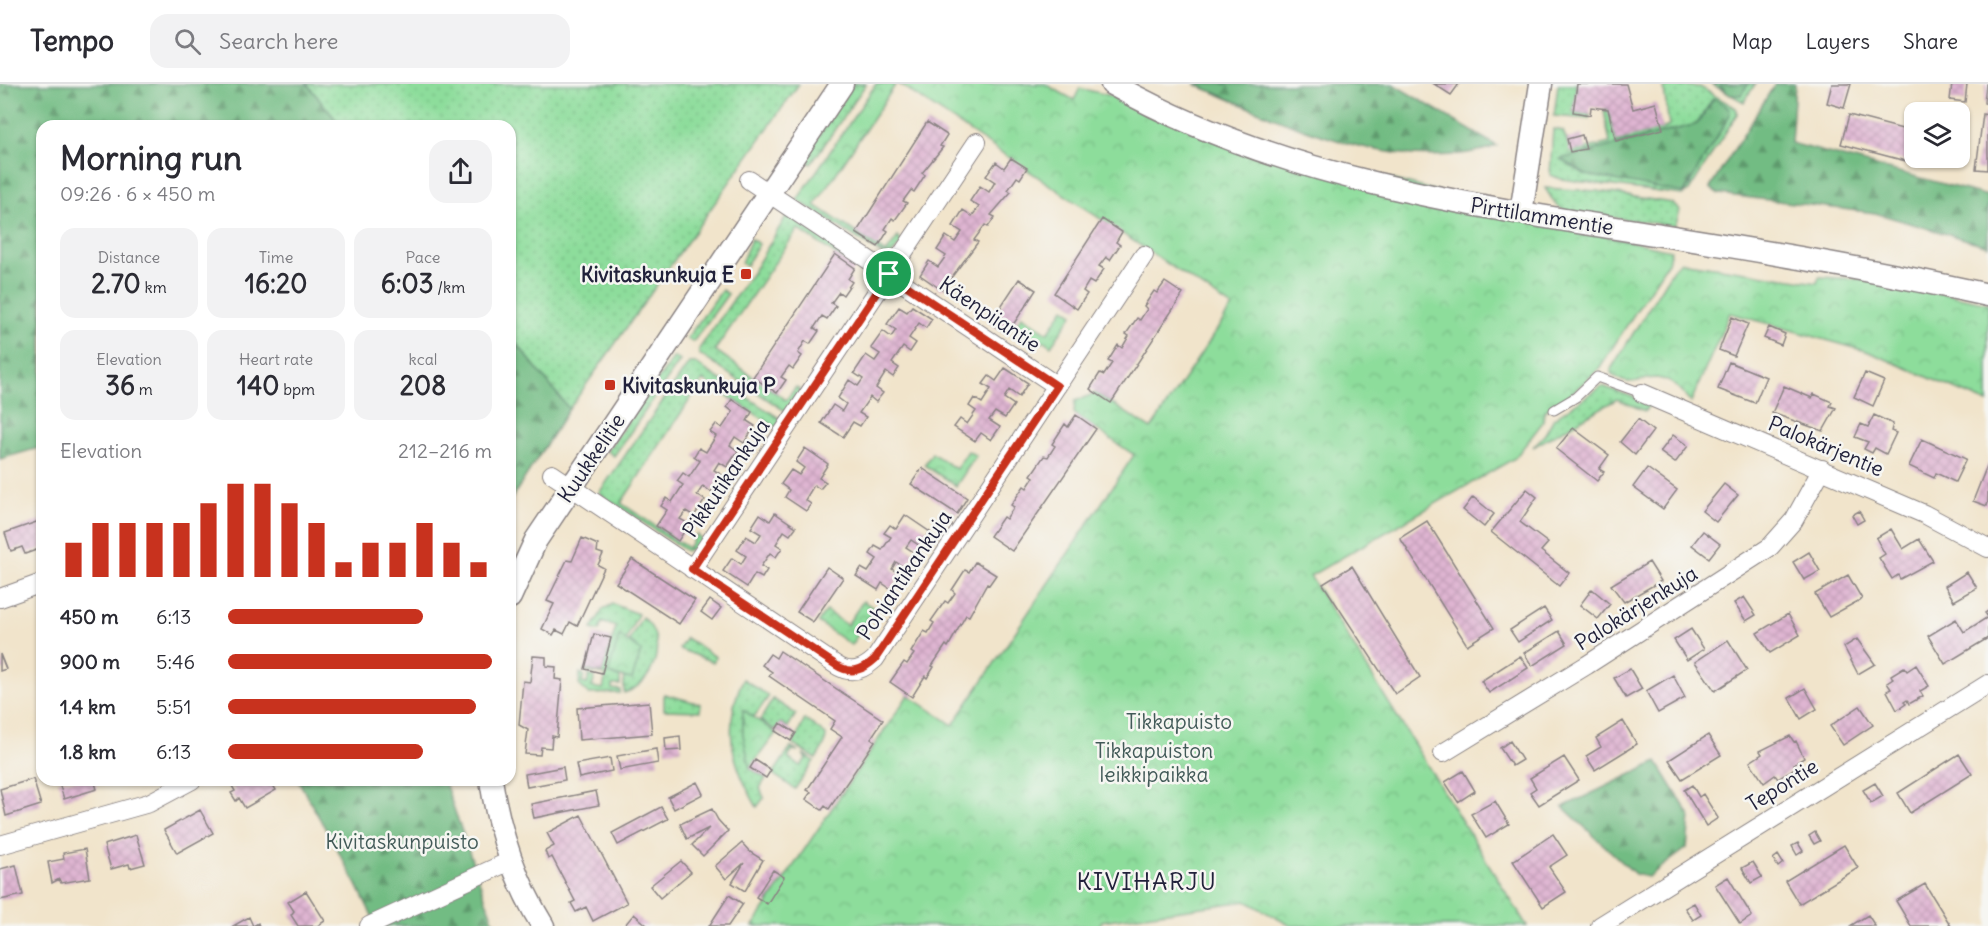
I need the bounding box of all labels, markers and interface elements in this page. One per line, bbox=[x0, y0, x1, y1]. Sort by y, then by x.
search box bbox=[150, 14, 570, 68]
text: Tempo bbox=[30, 23, 114, 59]
icon: search bbox=[171, 25, 204, 58]
text: Search here bbox=[219, 27, 338, 55]
text: Map bbox=[1732, 28, 1772, 55]
text: Layers bbox=[1805, 28, 1870, 55]
text: Share bbox=[1903, 28, 1958, 55]
map controls bbox=[1904, 102, 1970, 168]
button: layers bbox=[1904, 102, 1970, 168]
text: Morning run bbox=[60, 137, 242, 179]
button: share bbox=[429, 140, 492, 203]
text: 09:26 · 6 × 450 m bbox=[60, 181, 215, 206]
street label: Pirttilammentie bbox=[1468, 191, 1616, 241]
text: Distance bbox=[98, 247, 160, 267]
text: Time bbox=[259, 247, 293, 267]
text: Pace bbox=[406, 247, 440, 267]
pin bbox=[863, 248, 914, 299]
icon: arrive bbox=[872, 257, 905, 290]
place label: Kivitaskunkuja E bbox=[581, 261, 734, 288]
text: 2.70 bbox=[91, 267, 141, 300]
text: 16:20 bbox=[245, 267, 307, 300]
text: 6:03 bbox=[381, 267, 433, 300]
marker: Kivitaskunkuja E bbox=[739, 267, 753, 281]
street label: Käenpiiantie bbox=[934, 270, 1046, 358]
text: km bbox=[141, 277, 167, 297]
text: /km bbox=[433, 277, 465, 297]
text: Elevation bbox=[96, 349, 162, 369]
text: Heart rate bbox=[239, 349, 313, 369]
text: kcal bbox=[409, 349, 437, 369]
text: 36 bbox=[105, 369, 135, 402]
text: 140 bbox=[237, 369, 279, 402]
text: 208 bbox=[400, 369, 446, 402]
place label: Kivitaskunkuja P bbox=[622, 372, 776, 399]
marker: Kivitaskunkuja P bbox=[603, 378, 617, 392]
text: m bbox=[135, 379, 153, 399]
text: bpm bbox=[279, 379, 315, 399]
street label: Kuukkelitie bbox=[551, 408, 631, 508]
street label: Palokärjentie bbox=[1764, 410, 1888, 482]
street label: Pikkutikankuja bbox=[676, 414, 776, 542]
text: Elevation bbox=[60, 438, 142, 463]
text: 212–216 m bbox=[398, 438, 492, 463]
street label: Pohjantikankuja bbox=[851, 505, 957, 645]
street label: Palokärjenkuja bbox=[1570, 560, 1702, 656]
text: 450 m bbox=[60, 604, 119, 629]
text: 6:13 bbox=[156, 604, 191, 629]
text: 900 m bbox=[60, 649, 120, 674]
text: 5:46 bbox=[156, 649, 195, 674]
text: 1.4 km bbox=[60, 694, 116, 719]
text: 5:51 bbox=[156, 694, 191, 719]
park label: Tikkapuisto bbox=[1126, 708, 1232, 735]
park label: Tikkapuiston leikkipaikka bbox=[1095, 737, 1213, 788]
text: 1.8 km bbox=[60, 739, 116, 764]
text: 6:13 bbox=[156, 739, 191, 764]
street label: Tepontie bbox=[1741, 752, 1823, 818]
park label: Kivitaskunpuisto bbox=[325, 828, 479, 855]
district label: KIVIHARJU bbox=[1077, 866, 1218, 896]

